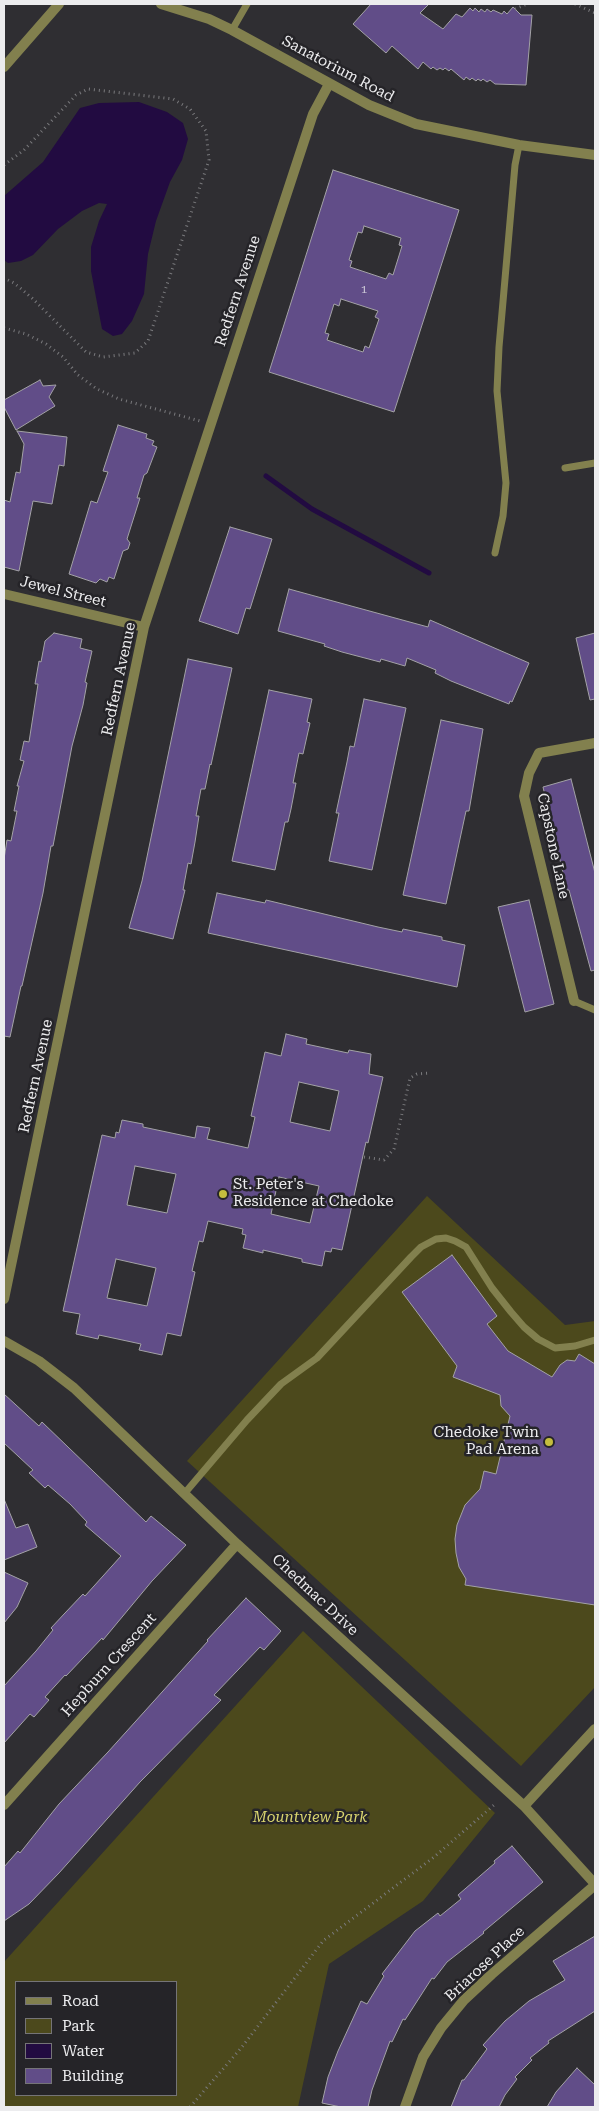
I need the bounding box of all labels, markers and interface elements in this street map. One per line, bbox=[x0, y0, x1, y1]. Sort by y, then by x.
street label: Sanatorium Road bbox=[279, 32, 397, 106]
street label: Redfern Avenue bbox=[212, 233, 264, 349]
house number: 1 bbox=[361, 282, 367, 296]
street label: Jewel Street bbox=[18, 573, 108, 611]
street label: Redfern Avenue bbox=[98, 621, 140, 737]
street label: Capstone Lane bbox=[533, 791, 573, 901]
street label: Redfern Avenue bbox=[15, 1018, 57, 1134]
place label: St. Peter's Residence at Chedoke bbox=[233, 1176, 394, 1211]
marker: St. Peter's Residence at Chedoke bbox=[217, 1188, 229, 1200]
place label: Chedoke Twin Pad Arena bbox=[433, 1424, 539, 1459]
marker: Chedoke Twin Pad Arena bbox=[543, 1436, 555, 1448]
street label: Chedmac Drive bbox=[268, 1550, 362, 1640]
street label: Hepburn Crescent bbox=[58, 1610, 160, 1720]
park label: Mountview Park bbox=[253, 1809, 367, 1827]
street label: Briarose Place bbox=[441, 1923, 529, 2005]
legend bbox=[15, 1981, 178, 2096]
text: Road bbox=[62, 1992, 99, 2010]
text: Park bbox=[62, 2017, 95, 2035]
text: Water bbox=[62, 2042, 104, 2060]
text: Building bbox=[62, 2067, 123, 2085]

